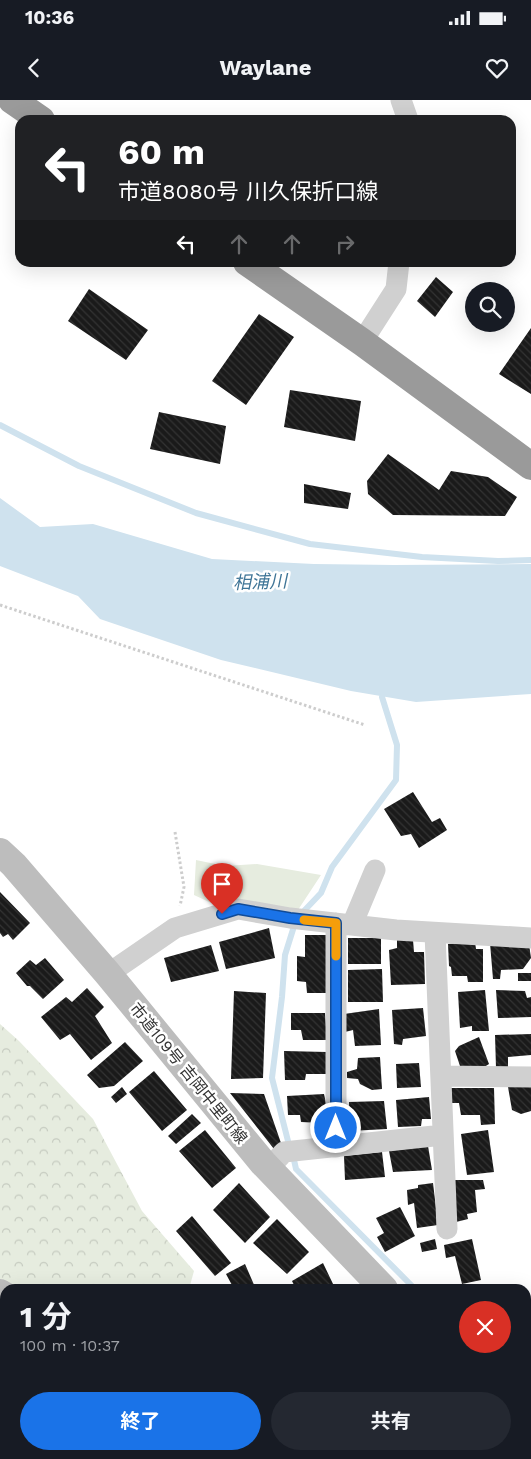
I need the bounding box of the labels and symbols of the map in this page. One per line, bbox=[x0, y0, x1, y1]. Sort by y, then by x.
water label: 相浦川 bbox=[233, 570, 289, 593]
pin bbox=[201, 863, 243, 914]
street label: 市道109号 吉岡中里町線 bbox=[126, 999, 251, 1147]
position arrow bbox=[309, 1101, 361, 1153]

